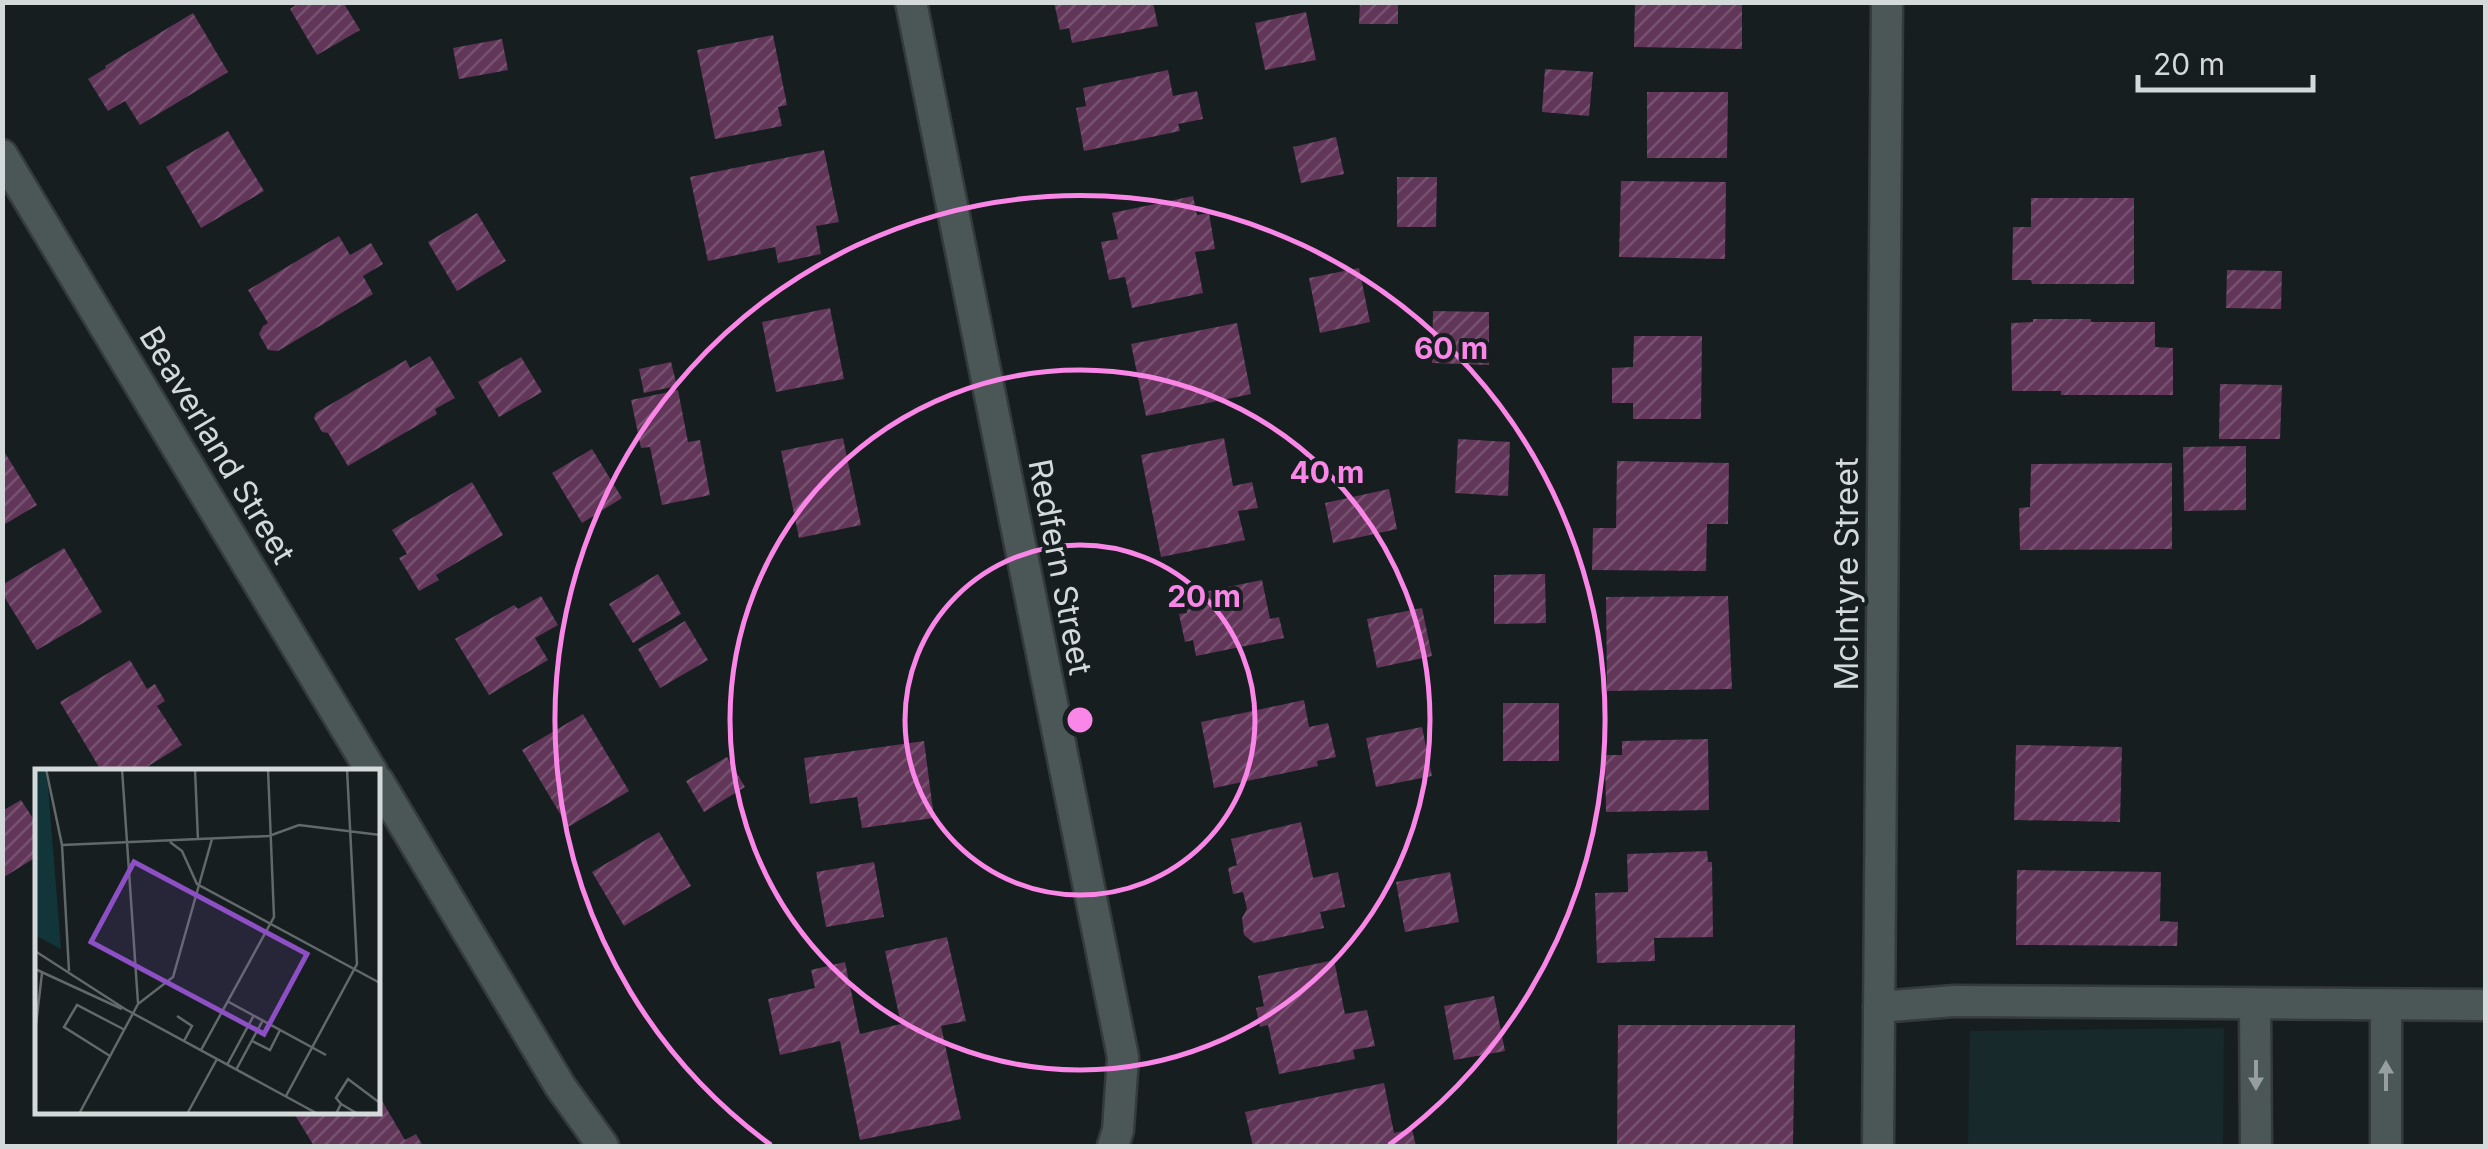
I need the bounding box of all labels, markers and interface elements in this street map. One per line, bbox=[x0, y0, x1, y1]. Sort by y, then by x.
scale bar bbox=[2138, 30, 2313, 92]
text: 20 m bbox=[2153, 46, 2225, 82]
street label: Beaverland Street bbox=[131, 319, 304, 570]
text: 60 m bbox=[1414, 330, 1488, 366]
text: 40 m bbox=[1290, 454, 1365, 490]
street label: Redfern Street bbox=[1020, 456, 1100, 678]
street label: McIntyre Street bbox=[1827, 457, 1866, 691]
text: 20 m bbox=[1167, 578, 1241, 614]
centre of rings bbox=[1062, 702, 1098, 738]
inset map bbox=[35, 769, 380, 1114]
one-way arrow bbox=[2378, 1059, 2394, 1091]
one-way arrow bbox=[2248, 1060, 2264, 1092]

